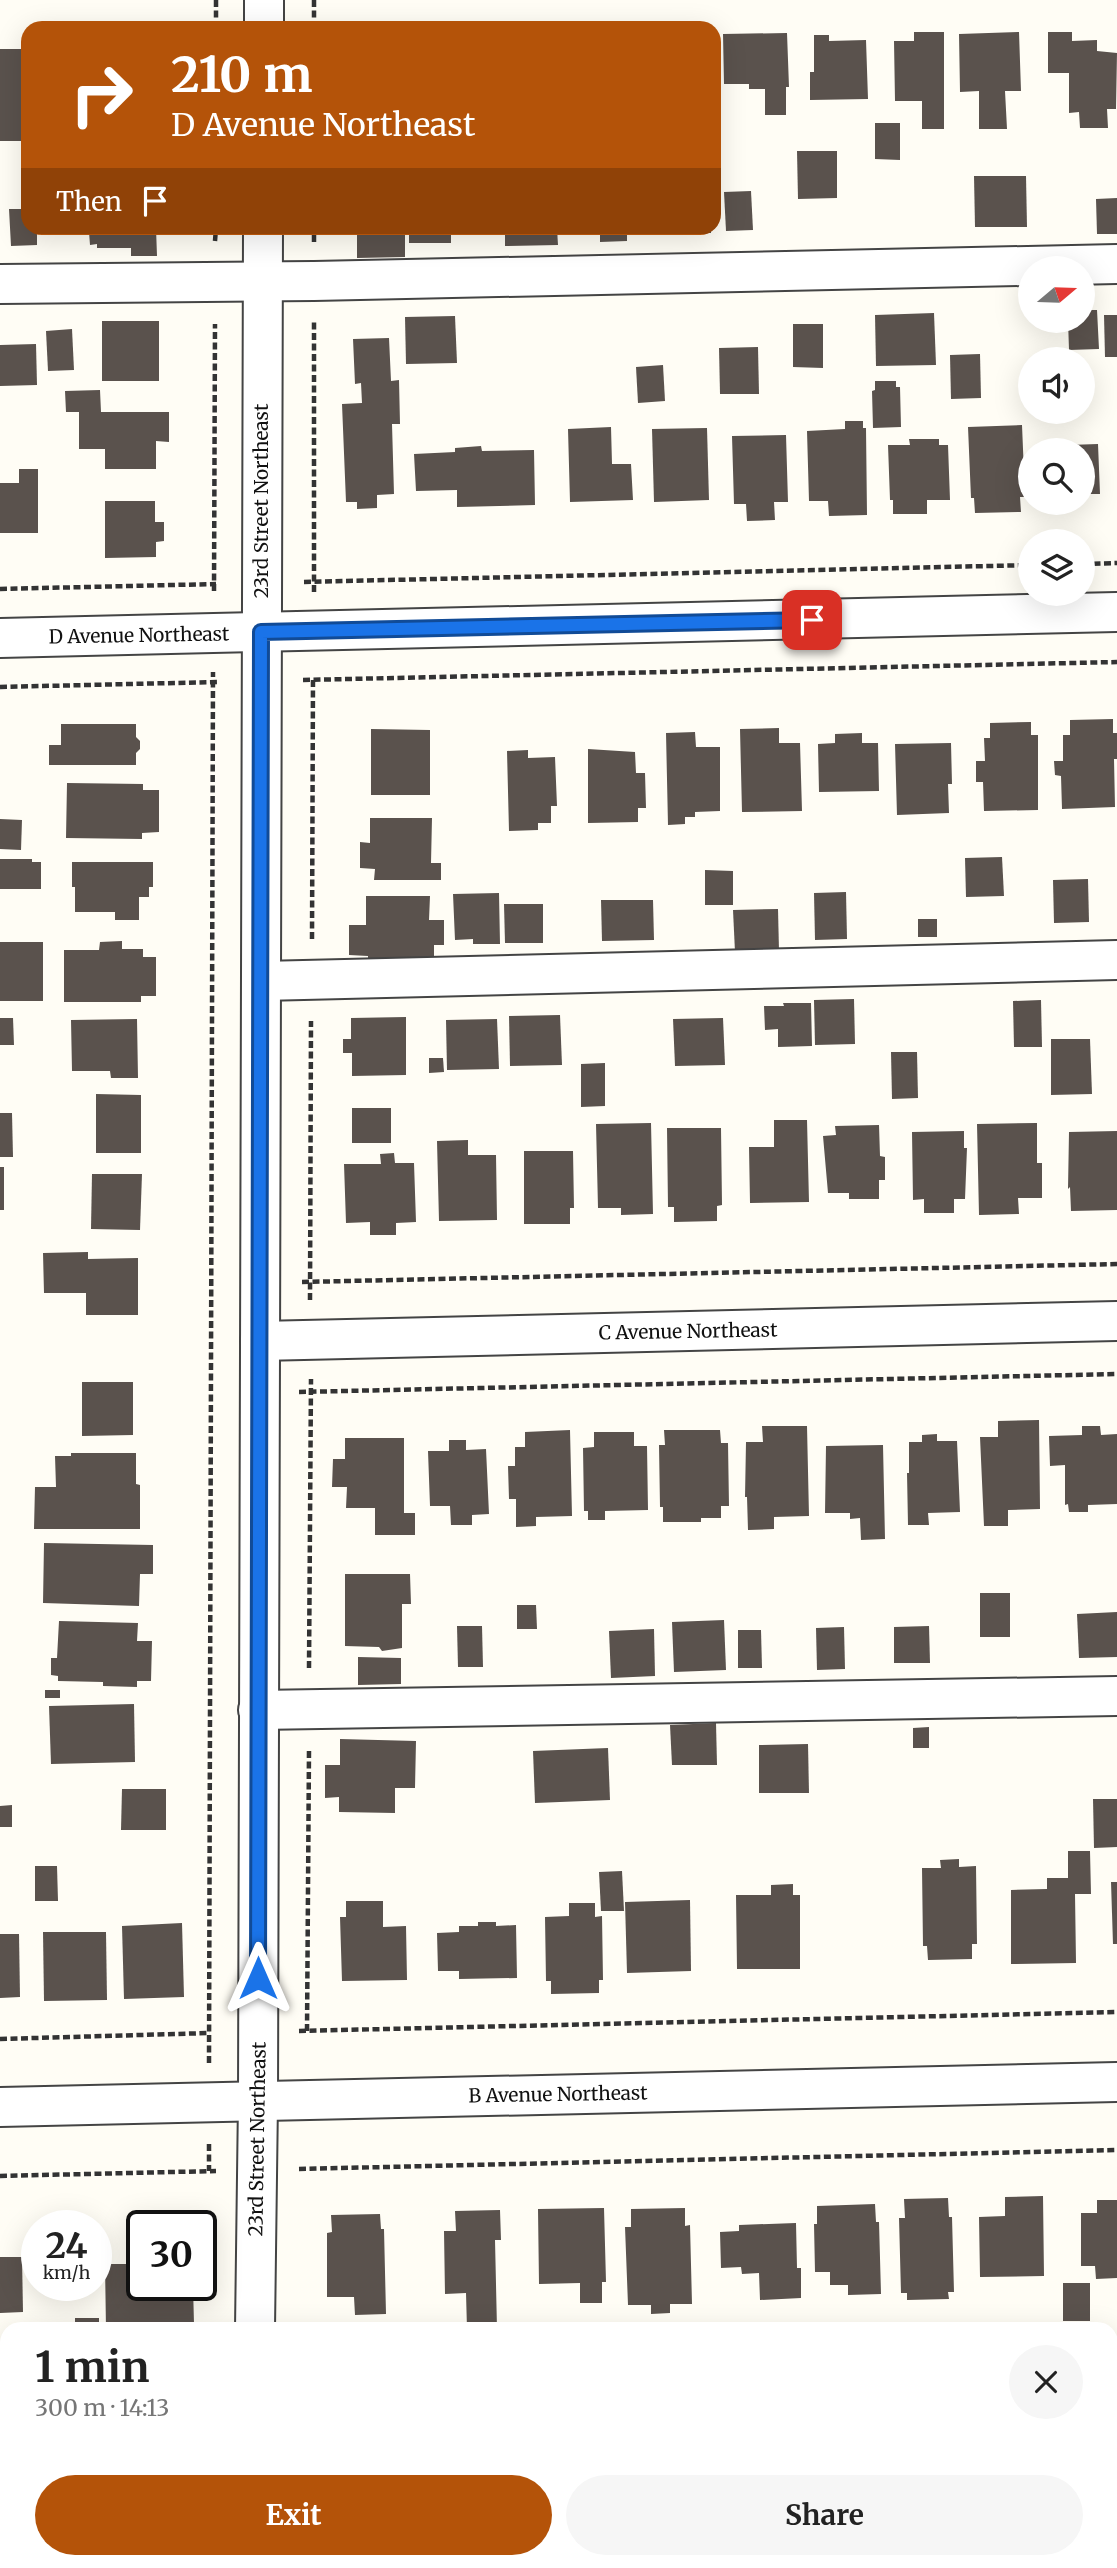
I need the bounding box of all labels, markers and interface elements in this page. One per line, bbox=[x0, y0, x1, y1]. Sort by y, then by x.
text: 210 m bbox=[171, 44, 312, 105]
icon: right bbox=[56, 49, 147, 140]
text: D Avenue Northeast bbox=[171, 105, 475, 145]
icon: arrive bbox=[136, 182, 174, 220]
text: Then bbox=[56, 185, 122, 218]
north arrow bbox=[1018, 256, 1096, 332]
map controls bbox=[1018, 256, 1095, 606]
button: sound bbox=[1018, 347, 1095, 424]
street label: 23rd Street Northeast bbox=[249, 403, 273, 598]
button: search bbox=[1018, 438, 1095, 515]
button: layers bbox=[1018, 529, 1095, 606]
pin bbox=[782, 590, 842, 650]
icon: arrive bbox=[793, 601, 831, 639]
street label: D Avenue Northeast bbox=[48, 621, 230, 649]
street label: C Avenue Northeast bbox=[598, 1317, 778, 1345]
position arrow bbox=[221, 1941, 295, 2015]
street label: 23rd Street Northeast bbox=[243, 2041, 271, 2237]
street label: B Avenue Northeast bbox=[468, 2080, 648, 2108]
speed limit sign: 30 bbox=[126, 2210, 217, 2301]
text: 24 bbox=[45, 2224, 88, 2268]
text: km/h bbox=[43, 2261, 90, 2284]
text: 1 min bbox=[35, 2341, 149, 2393]
button: close bbox=[1009, 2345, 1083, 2419]
text: 300 m · 14:13 bbox=[35, 2393, 169, 2422]
button: Exit bbox=[35, 2475, 552, 2555]
button: Share bbox=[566, 2475, 1083, 2555]

